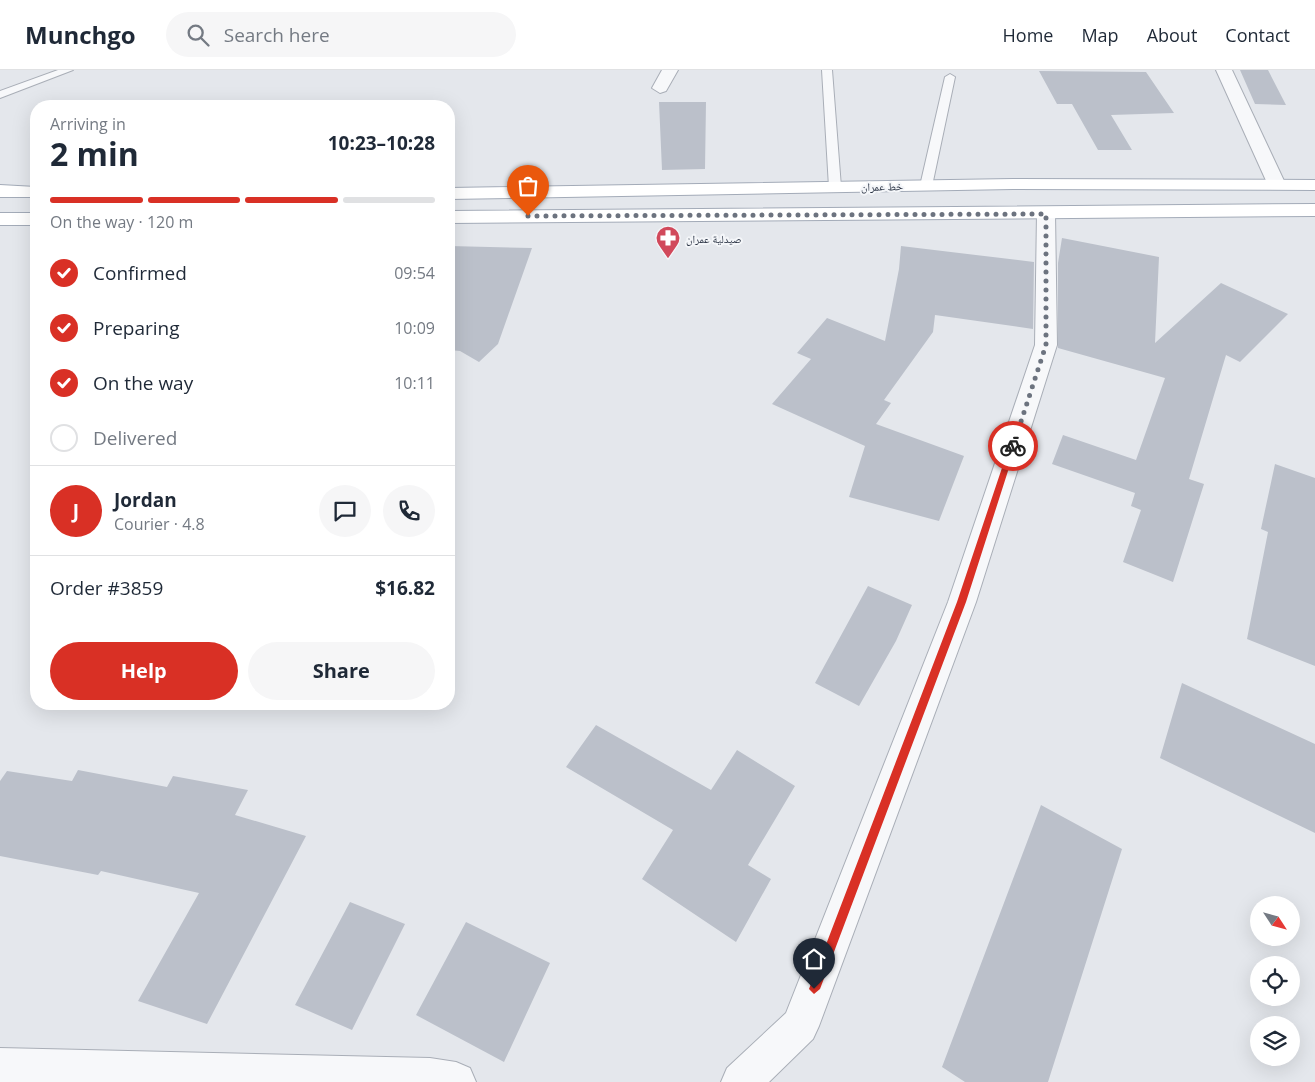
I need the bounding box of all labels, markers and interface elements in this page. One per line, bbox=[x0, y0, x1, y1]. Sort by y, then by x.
search box bbox=[166, 12, 516, 57]
text: Munchgo bbox=[25, 18, 136, 51]
icon: search bbox=[184, 21, 212, 49]
text: Search here bbox=[224, 22, 330, 48]
text: Home bbox=[1003, 23, 1053, 47]
text: Map bbox=[1081, 23, 1119, 47]
text: About bbox=[1147, 23, 1197, 47]
text: Contact bbox=[1225, 23, 1290, 47]
text: Arriving in bbox=[50, 113, 126, 135]
text: 10:23–10:28 bbox=[328, 130, 435, 156]
text: 2 min bbox=[50, 132, 139, 175]
pin bbox=[507, 165, 549, 216]
icon: bag bbox=[514, 172, 542, 200]
street label: خط عمران bbox=[861, 178, 903, 194]
text: On the way · 120 m bbox=[50, 211, 193, 233]
pharmacy icon: صيدلية عمران bbox=[655, 225, 681, 259]
place label: صيدلية عمران bbox=[686, 231, 742, 246]
icon: check bbox=[50, 259, 78, 287]
text: Confirmed bbox=[93, 260, 187, 286]
text: 09:54 bbox=[394, 262, 435, 284]
icon: check bbox=[50, 314, 78, 342]
text: Preparing bbox=[93, 315, 180, 341]
text: 10:09 bbox=[394, 317, 435, 339]
icon: check bbox=[50, 369, 78, 397]
text: On the way bbox=[93, 370, 193, 396]
text: 10:11 bbox=[394, 372, 435, 394]
courier bbox=[988, 421, 1038, 471]
text: Delivered bbox=[93, 425, 177, 451]
icon: bike bbox=[999, 432, 1027, 460]
button: chat bbox=[319, 485, 371, 537]
button: phone bbox=[383, 485, 435, 537]
text: Jordan bbox=[114, 487, 177, 513]
text: J bbox=[73, 498, 79, 524]
text: Courier · 4.8 bbox=[114, 513, 205, 535]
text: Order #3859 bbox=[50, 575, 163, 601]
text: $16.82 bbox=[375, 575, 435, 601]
button: Help bbox=[50, 642, 238, 700]
button: Share bbox=[248, 642, 435, 700]
north arrow bbox=[1250, 896, 1300, 946]
map controls bbox=[1250, 896, 1300, 1066]
pin bbox=[793, 938, 835, 989]
icon: home bbox=[800, 945, 828, 973]
button: locate bbox=[1250, 956, 1300, 1006]
button: layers bbox=[1250, 1016, 1300, 1066]

